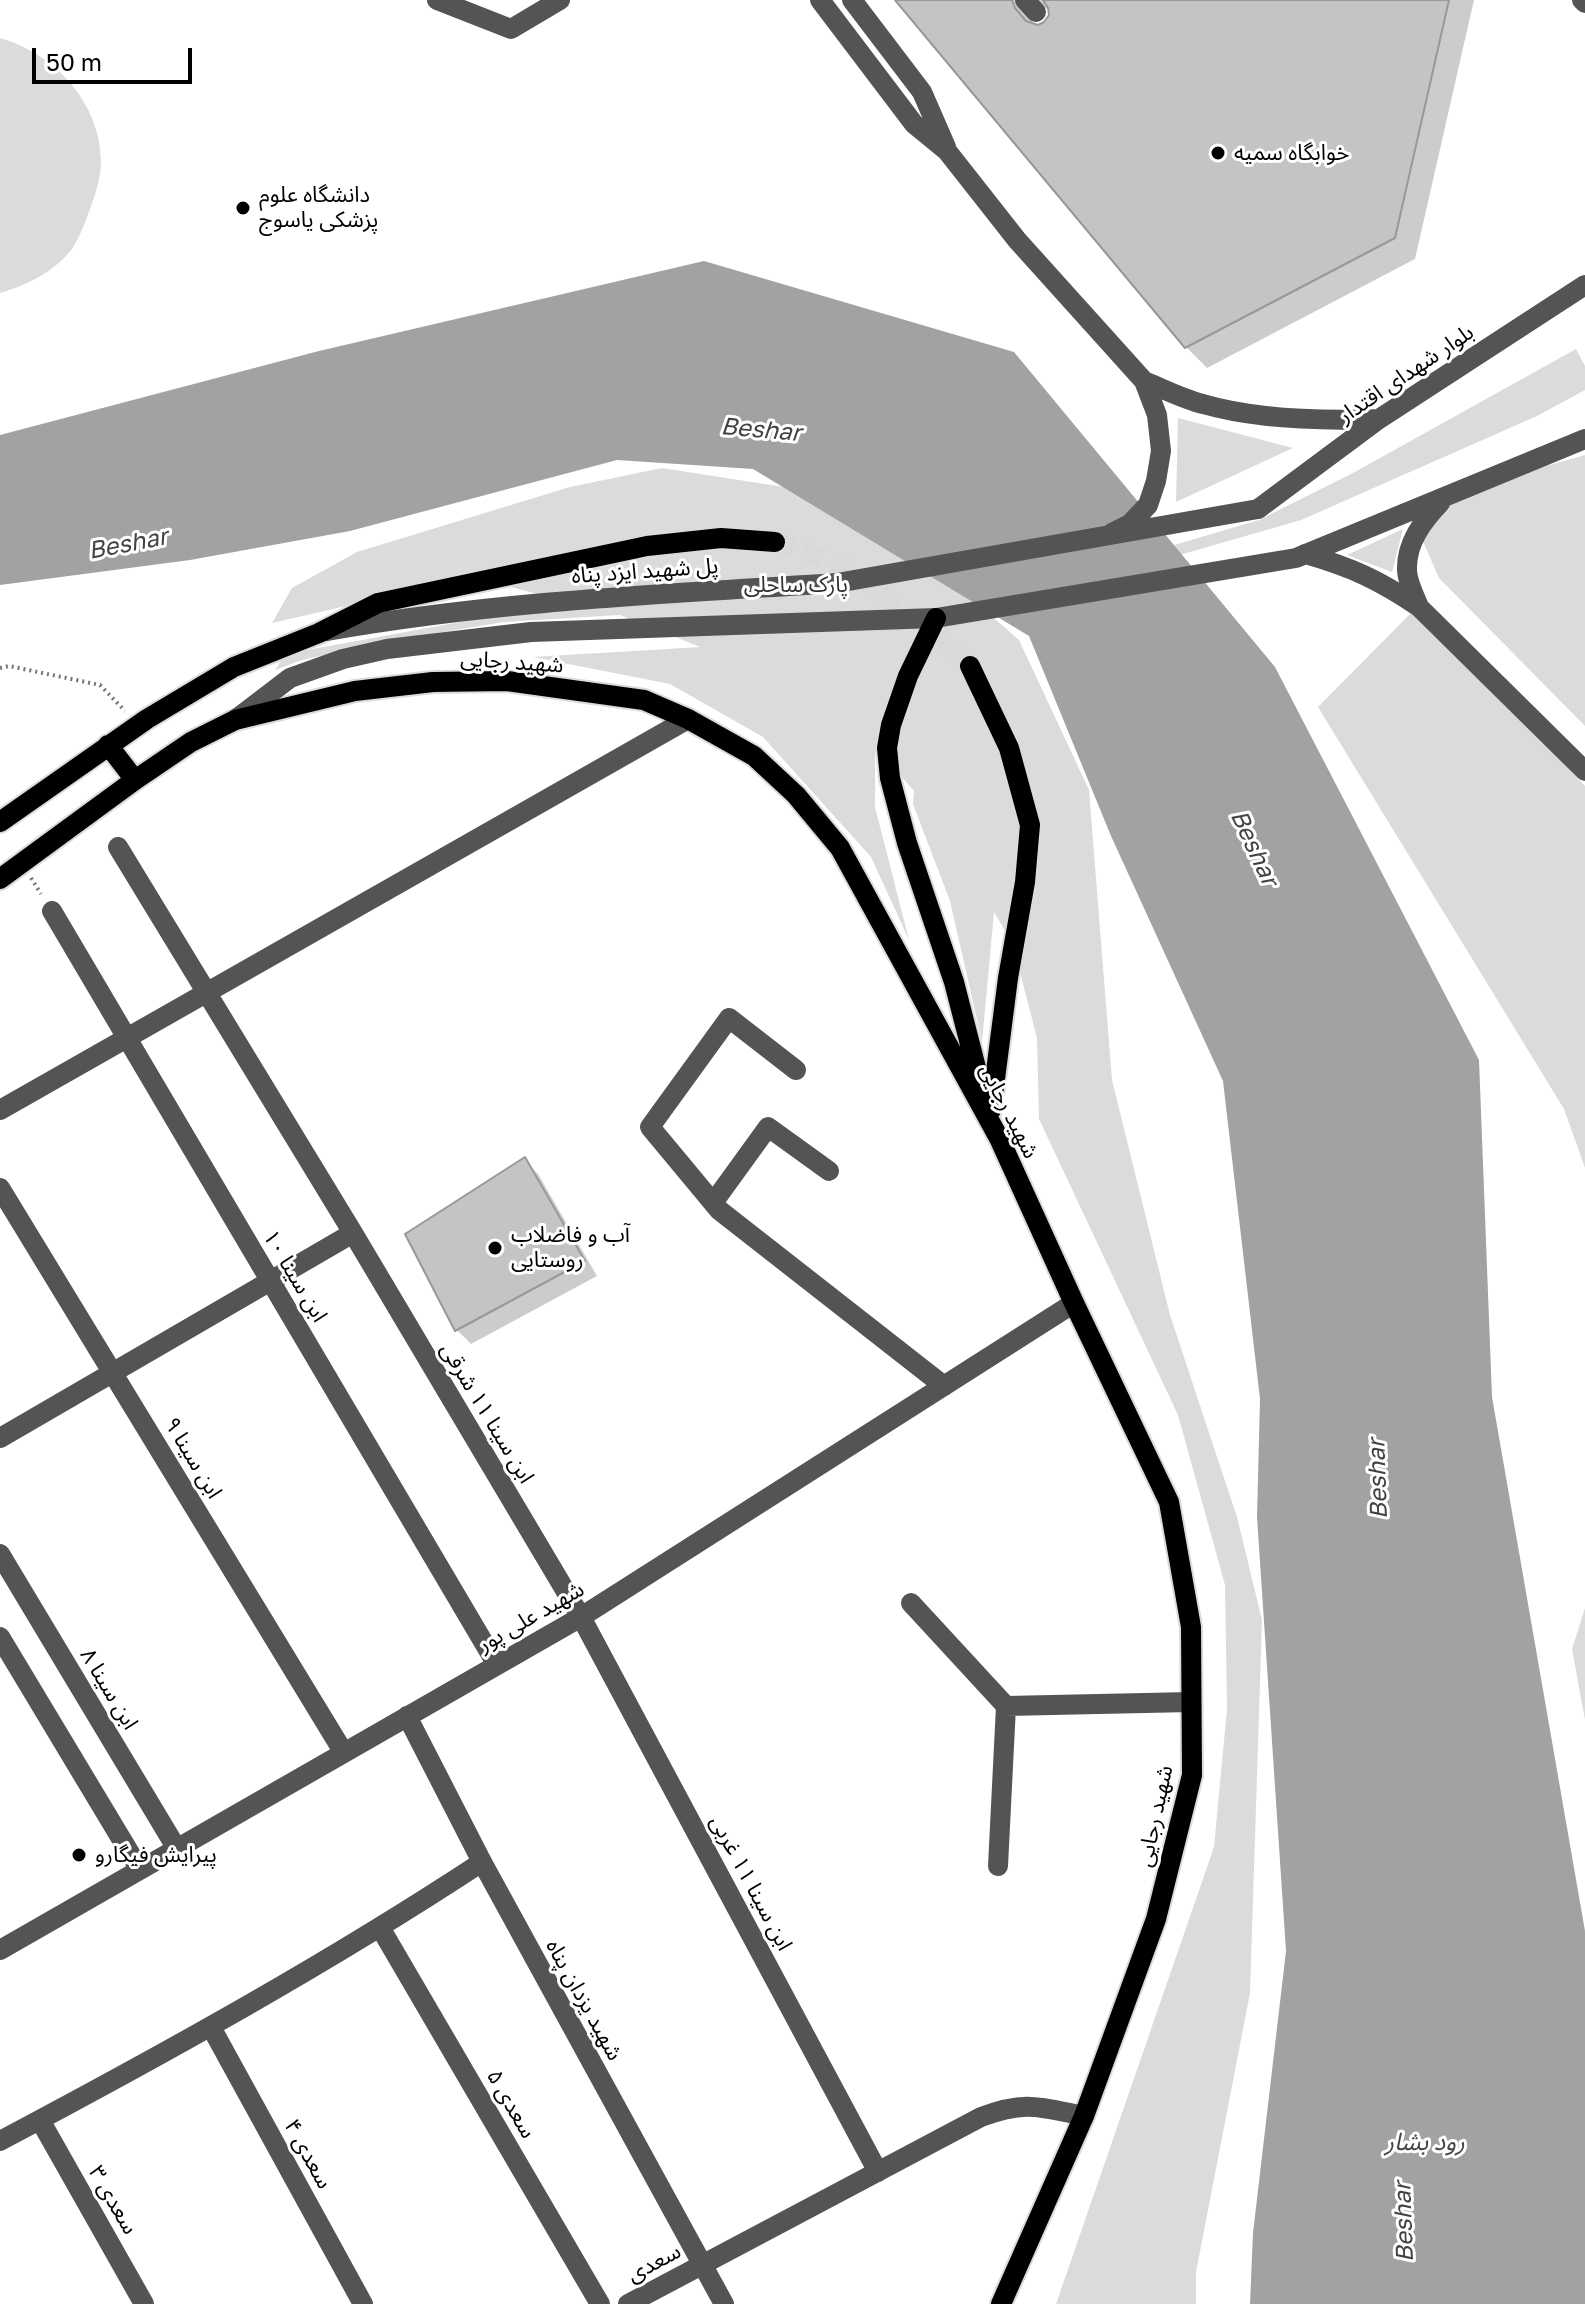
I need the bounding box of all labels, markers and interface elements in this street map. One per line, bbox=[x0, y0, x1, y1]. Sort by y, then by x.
scale bar bbox=[36, 32, 196, 82]
text: 50 m bbox=[46, 47, 102, 76]
place label: خوابگاه سمیه bbox=[1234, 140, 1349, 166]
marker: خوابگاه سمیه bbox=[1209, 144, 1227, 162]
place label: دانشگاه علوم پزشکی یاسوج bbox=[259, 182, 378, 234]
marker: دانشگاه علوم پزشکی یاسوج bbox=[234, 199, 252, 217]
street label: بلوار شهدای اقتدار bbox=[1333, 319, 1479, 429]
water label: Beshar bbox=[720, 412, 802, 448]
water label: Beshar bbox=[86, 522, 170, 566]
street label: پل شهید ایزد پناه bbox=[571, 553, 719, 589]
park label: پارک ساحلی bbox=[744, 572, 848, 598]
street label: شهید رجایی bbox=[460, 645, 564, 679]
water label: Beshar bbox=[1224, 805, 1284, 891]
street label: شهید رجایی bbox=[974, 1059, 1044, 1163]
place label: آب و فاضلاب روستایی bbox=[511, 1222, 630, 1274]
street label: ابن سینا ۱۰ bbox=[257, 1225, 333, 1327]
marker: آب و فاضلاب روستایی bbox=[486, 1239, 504, 1257]
street label: ابن سینا ۱۱ شرقی bbox=[435, 1338, 539, 1488]
street label: ابن سینا ۹ bbox=[158, 1413, 228, 1503]
water label: Beshar bbox=[1362, 1438, 1394, 1520]
street label: شهید علی پور bbox=[473, 1576, 589, 1658]
street label: ابن سینا ۸ bbox=[74, 1644, 144, 1734]
street label: شهید رجایی bbox=[1131, 1763, 1179, 1869]
street label: ابن سینا ۱۱ غربی bbox=[704, 1811, 798, 1955]
place label: پیرایش فیگارو bbox=[95, 1842, 217, 1868]
marker: پیرایش فیگارو bbox=[70, 1846, 88, 1864]
street label: شهید یزدان پناه bbox=[540, 1935, 628, 2065]
street label: سعدی ۵ bbox=[481, 2065, 541, 2143]
street label: سعدی ۴ bbox=[278, 2115, 338, 2193]
water label: رود بشار bbox=[1385, 2128, 1465, 2156]
street label: سعدی ۳ bbox=[83, 2161, 143, 2239]
water label: Beshar bbox=[1388, 2181, 1420, 2263]
street label: سعدی bbox=[623, 2238, 685, 2288]

